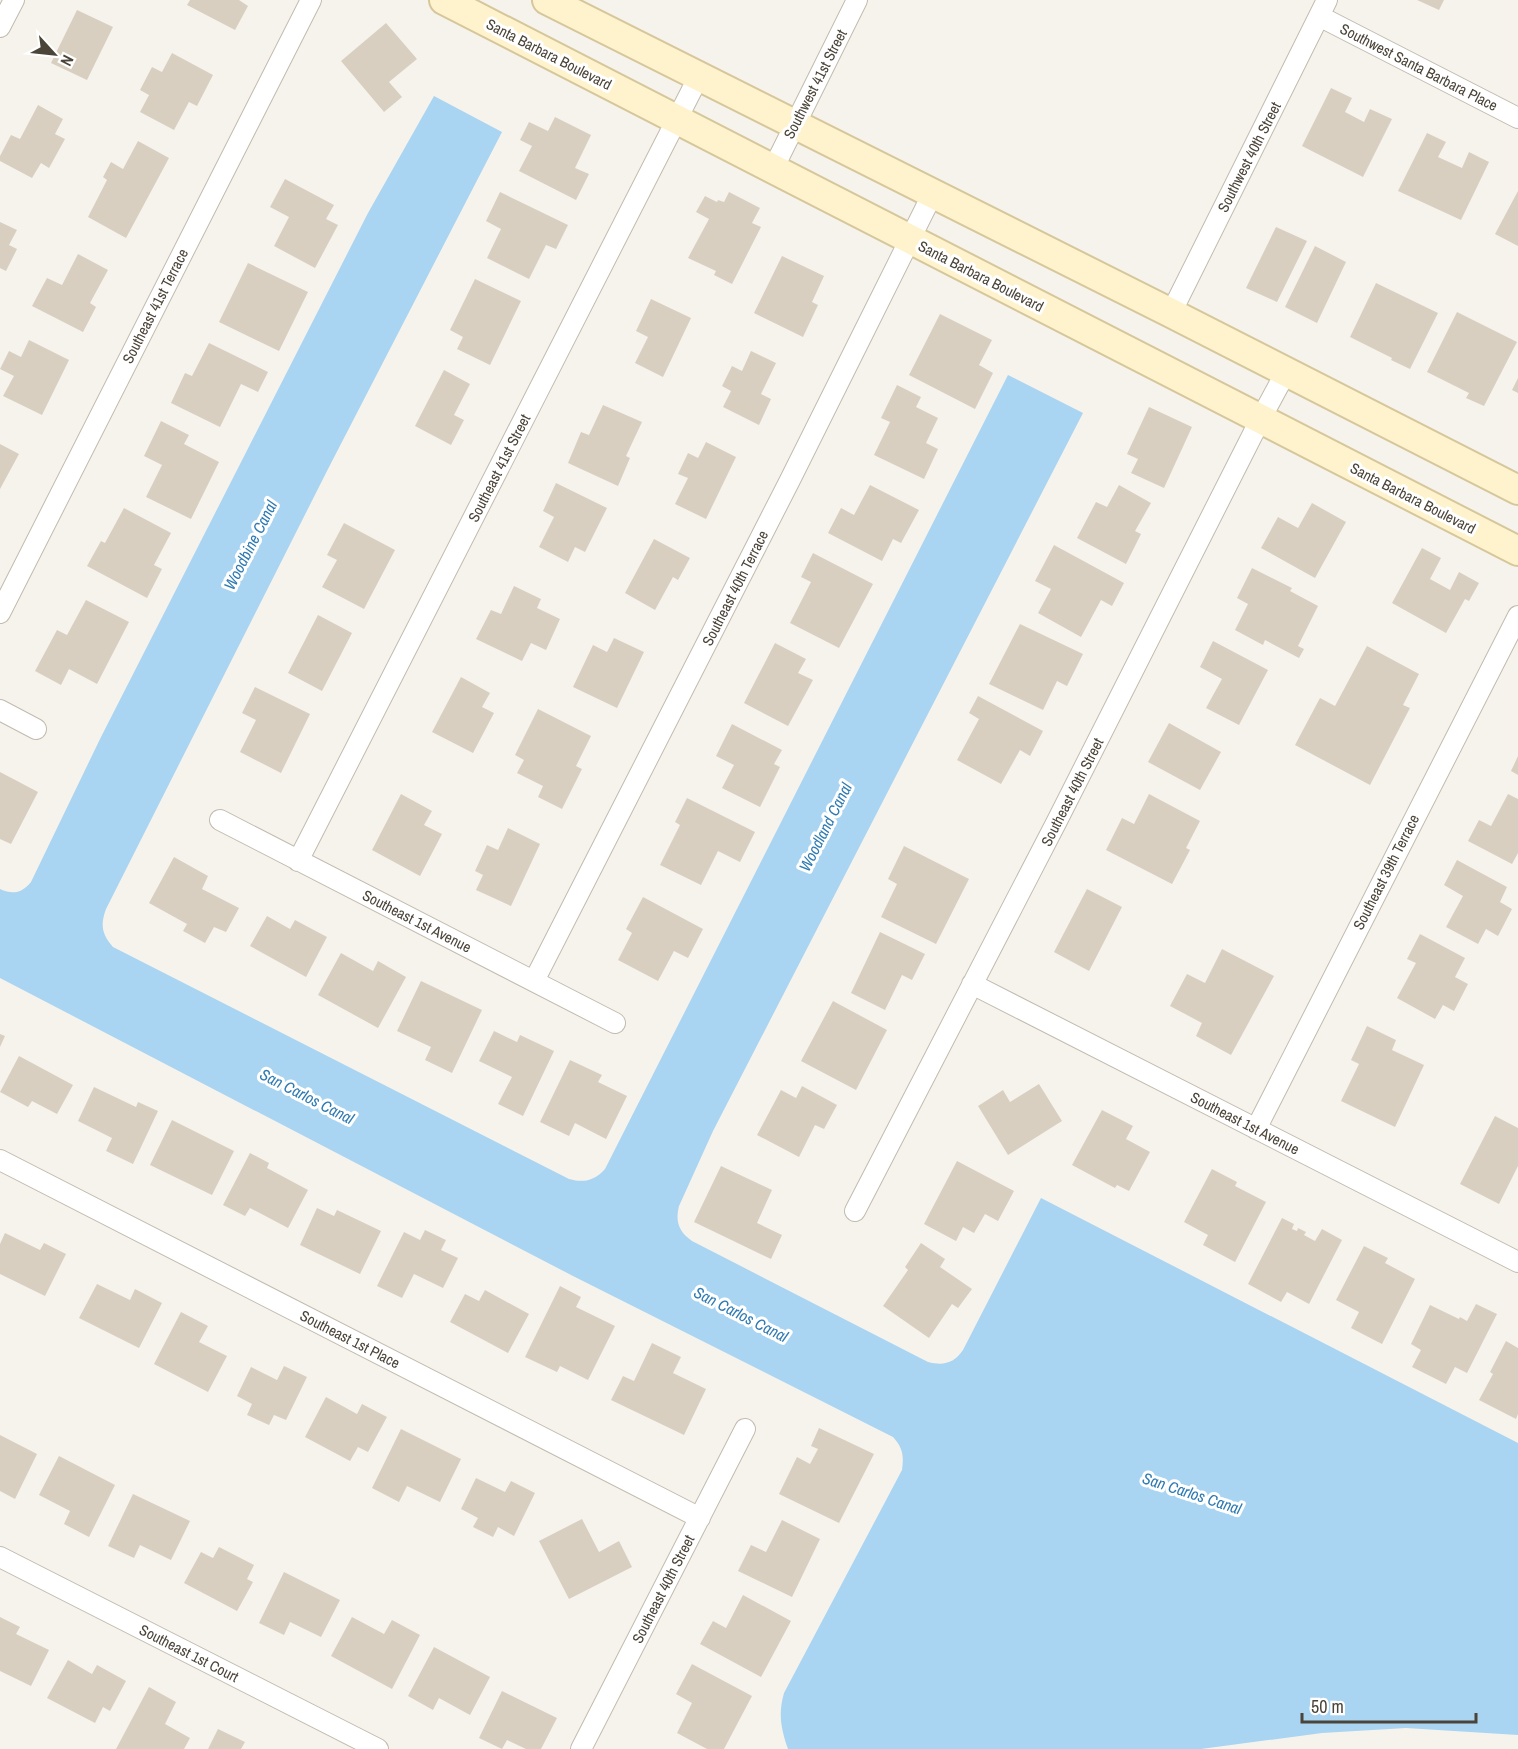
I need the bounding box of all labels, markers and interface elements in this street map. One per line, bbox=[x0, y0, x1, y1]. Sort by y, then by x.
street label: Santa Barbara Boulevard bbox=[483, 13, 615, 95]
street label: Southwest Santa Barbara Place bbox=[1337, 18, 1502, 116]
north arrow bbox=[24, 24, 84, 84]
street label: Southwest 41st Street bbox=[778, 25, 852, 142]
text: N bbox=[55, 52, 79, 70]
street label: Southwest 40th Street bbox=[1212, 98, 1286, 216]
street label: Santa Barbara Boulevard bbox=[915, 235, 1047, 317]
street label: Southeast 41st Terrace bbox=[117, 245, 193, 367]
street label: Southeast 41st Street bbox=[463, 410, 535, 525]
street label: Santa Barbara Boulevard bbox=[1347, 457, 1479, 539]
water label: Woodbine Canal bbox=[218, 496, 282, 593]
street label: Southeast 40th Terrace bbox=[697, 527, 773, 649]
street label: Southeast 40th Street bbox=[1036, 734, 1109, 850]
water label: Woodland Canal bbox=[793, 778, 857, 875]
street label: Southeast 39th Terrace bbox=[1348, 811, 1424, 933]
street label: Southeast 1st Avenue bbox=[359, 885, 475, 958]
water label: San Carlos Canal bbox=[256, 1063, 359, 1130]
street label: Southeast 1st Avenue bbox=[1187, 1087, 1303, 1160]
water label: San Carlos Canal bbox=[690, 1281, 793, 1348]
street label: Southeast 1st Place bbox=[296, 1305, 404, 1373]
water label: San Carlos Canal bbox=[1140, 1467, 1245, 1520]
street label: Southeast 40th Street bbox=[627, 1531, 700, 1647]
street label: Southeast 1st Court bbox=[136, 1619, 243, 1687]
scale bar bbox=[1302, 1686, 1476, 1724]
text: 50 m bbox=[1311, 1694, 1344, 1719]

